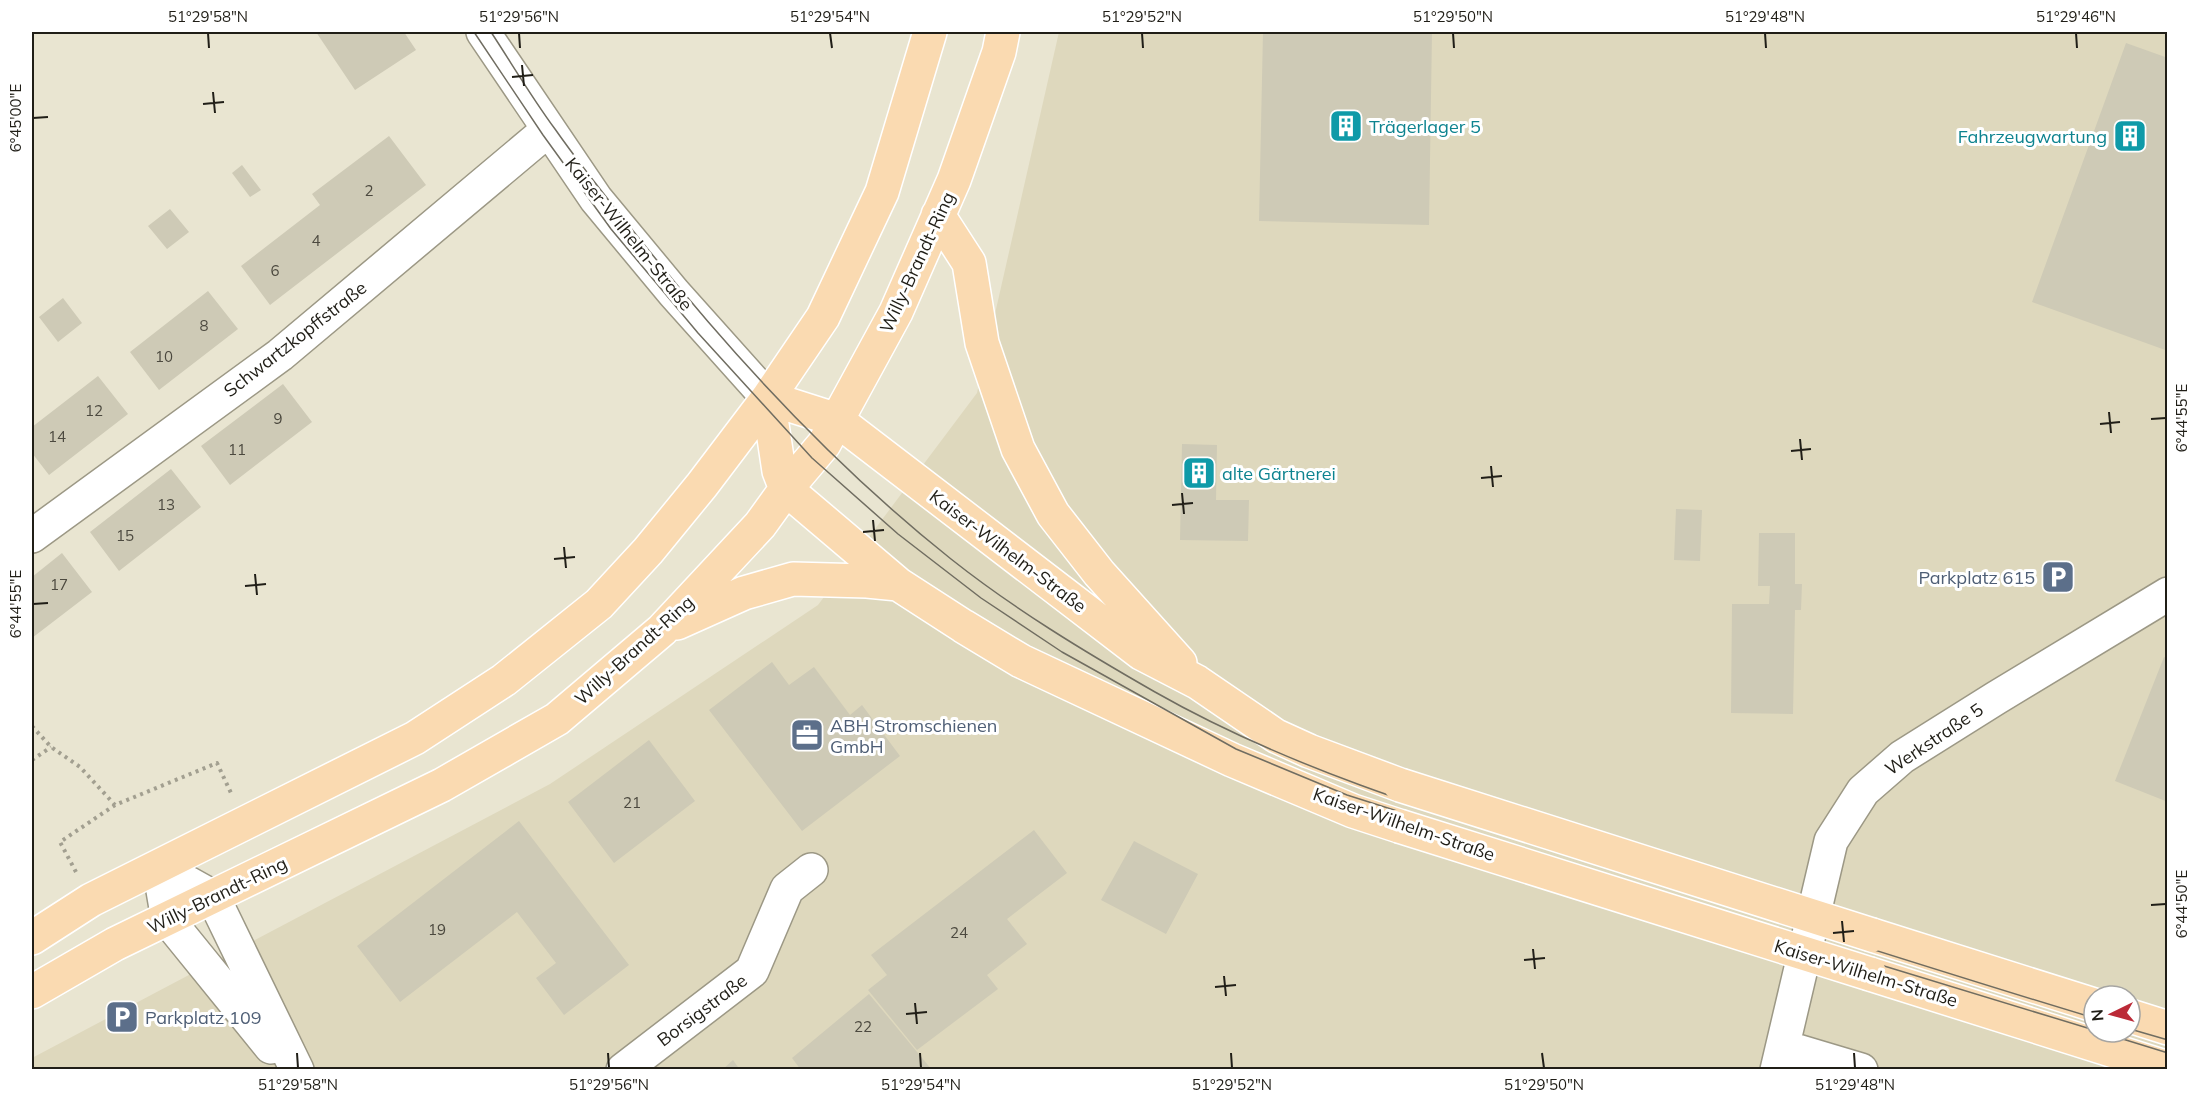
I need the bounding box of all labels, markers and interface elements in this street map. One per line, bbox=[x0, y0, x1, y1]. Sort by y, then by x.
text: 51°29'58"N bbox=[168, 7, 248, 26]
text: 51°29'56"N bbox=[479, 7, 559, 26]
text: 51°29'54"N bbox=[790, 7, 870, 26]
text: 51°29'52"N bbox=[1102, 7, 1182, 26]
text: 51°29'50"N bbox=[1413, 7, 1493, 26]
text: 51°29'48"N bbox=[1725, 7, 1805, 26]
text: 51°29'46"N bbox=[2036, 7, 2116, 26]
text: 6°45'00"E bbox=[6, 84, 25, 152]
building icon: Trägerlager 5 bbox=[1328, 108, 1364, 144]
place label: Trägerlager 5 bbox=[1369, 115, 1481, 138]
building icon: Fahrzeugwartung bbox=[2112, 118, 2148, 154]
place label: Fahrzeugwartung bbox=[1958, 125, 2107, 148]
street label: Kaiser-Wilhelm-Straße bbox=[560, 153, 698, 315]
house number: 2 bbox=[364, 181, 374, 200]
street label: Willy-Brandt-Ring bbox=[874, 188, 960, 336]
house number: 4 bbox=[311, 231, 321, 250]
house number: 6 bbox=[270, 261, 280, 280]
street label: Schwartzkopffstraße bbox=[219, 276, 371, 402]
house number: 8 bbox=[199, 316, 209, 335]
house number: 10 bbox=[155, 347, 173, 366]
text: 6°44'55"E bbox=[2172, 384, 2191, 452]
house number: 12 bbox=[85, 401, 103, 420]
house number: 9 bbox=[273, 409, 283, 428]
house number: 14 bbox=[48, 427, 66, 446]
house number: 11 bbox=[228, 440, 246, 459]
building icon: alte Gärtnerei bbox=[1181, 455, 1217, 491]
place label: alte Gärtnerei bbox=[1222, 462, 1336, 485]
street label: Kaiser-Wilhelm-Straße bbox=[925, 484, 1091, 618]
house number: 13 bbox=[157, 495, 175, 514]
house number: 15 bbox=[116, 526, 134, 545]
parking icon: Parkplatz 615 bbox=[2040, 559, 2076, 595]
place label: Parkplatz 615 bbox=[1918, 566, 2035, 589]
text: 6°44'55"E bbox=[6, 570, 25, 638]
house number: 17 bbox=[50, 575, 68, 594]
street label: Willy-Brandt-Ring bbox=[570, 590, 698, 710]
street label: Werkstraße 5 bbox=[1881, 698, 1988, 780]
place label: ABH Stromschienen GmbH bbox=[830, 714, 997, 758]
office icon: ABH Stromschienen GmbH bbox=[789, 717, 825, 753]
street label: Kaiser-Wilhelm-Straße bbox=[1310, 782, 1498, 866]
house number: 21 bbox=[623, 793, 641, 812]
street label: Willy-Brandt-Ring bbox=[143, 851, 291, 939]
text: 6°44'50"E bbox=[2172, 870, 2191, 938]
house number: 19 bbox=[428, 920, 446, 939]
house number: 24 bbox=[950, 923, 968, 942]
street label: Kaiser-Wilhelm-Straße bbox=[1772, 934, 1960, 1012]
street label: Borsigstraße bbox=[653, 969, 751, 1051]
north arrow bbox=[2082, 984, 2142, 1044]
parking icon: Parkplatz 109 bbox=[104, 999, 140, 1035]
place label: Parkplatz 109 bbox=[145, 1006, 262, 1029]
text: N bbox=[2087, 1008, 2108, 1022]
house number: 22 bbox=[854, 1017, 872, 1036]
text: 51°29'58"N bbox=[258, 1075, 338, 1094]
text: 51°29'56"N bbox=[569, 1075, 649, 1094]
text: 51°29'54"N bbox=[881, 1075, 961, 1094]
text: 51°29'52"N bbox=[1192, 1075, 1272, 1094]
text: 51°29'50"N bbox=[1504, 1075, 1584, 1094]
text: 51°29'48"N bbox=[1815, 1075, 1895, 1094]

